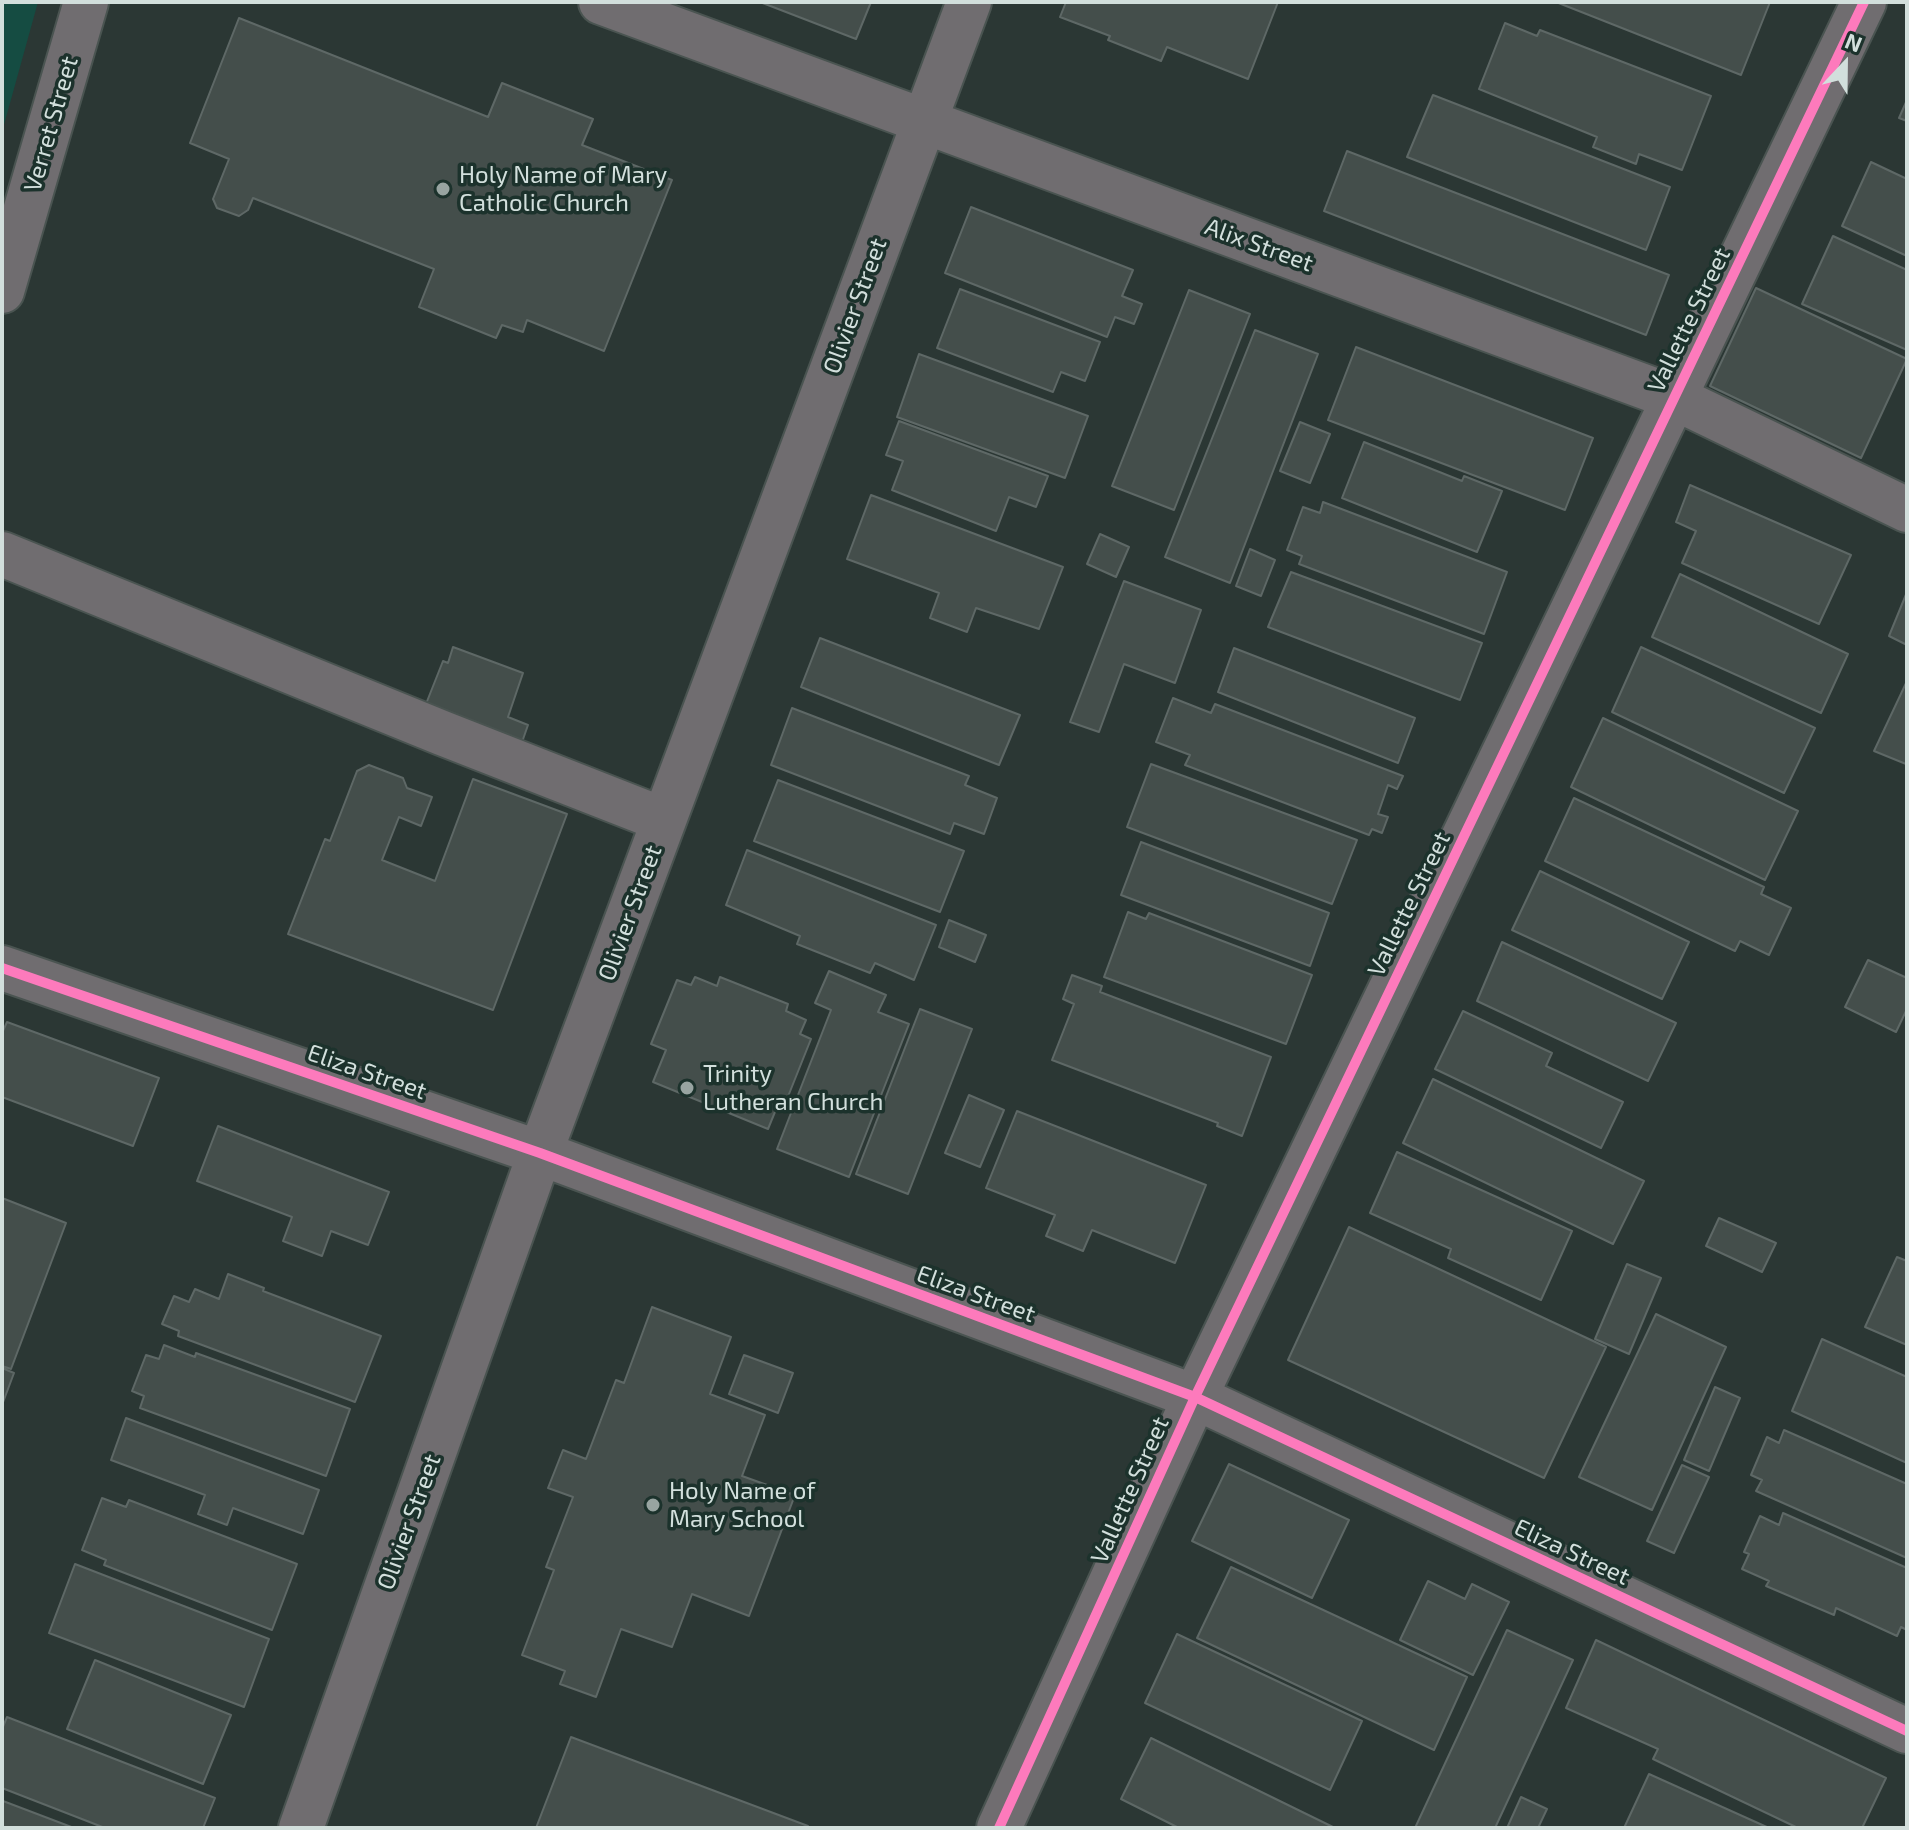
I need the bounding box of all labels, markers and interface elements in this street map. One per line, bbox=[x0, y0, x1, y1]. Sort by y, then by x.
north arrow bbox=[1805, 24, 1885, 104]
text: N bbox=[1842, 27, 1866, 57]
street label: Verret Street bbox=[18, 53, 84, 195]
place label: Holy Name of Mary Catholic Church bbox=[459, 161, 667, 217]
marker: Holy Name of Mary Catholic Church bbox=[434, 180, 452, 198]
street label: Alix Street bbox=[1201, 212, 1317, 278]
street label: Olivier Street bbox=[817, 234, 893, 378]
street label: Vallette Street bbox=[1642, 243, 1736, 397]
street label: Vallette Street bbox=[1362, 827, 1456, 981]
street label: Olivier Street bbox=[592, 841, 668, 985]
street label: Eliza Street bbox=[304, 1038, 430, 1106]
place label: Trinity Lutheran Church bbox=[703, 1060, 883, 1116]
marker: Trinity Lutheran Church bbox=[678, 1079, 696, 1097]
street label: Eliza Street bbox=[913, 1259, 1039, 1329]
street label: Vallette Street bbox=[1085, 1412, 1175, 1568]
street label: Olivier Street bbox=[371, 1450, 447, 1594]
place label: Holy Name of Mary School bbox=[669, 1477, 815, 1533]
marker: Holy Name of Mary School bbox=[644, 1496, 662, 1514]
street label: Eliza Street bbox=[1510, 1513, 1634, 1591]

